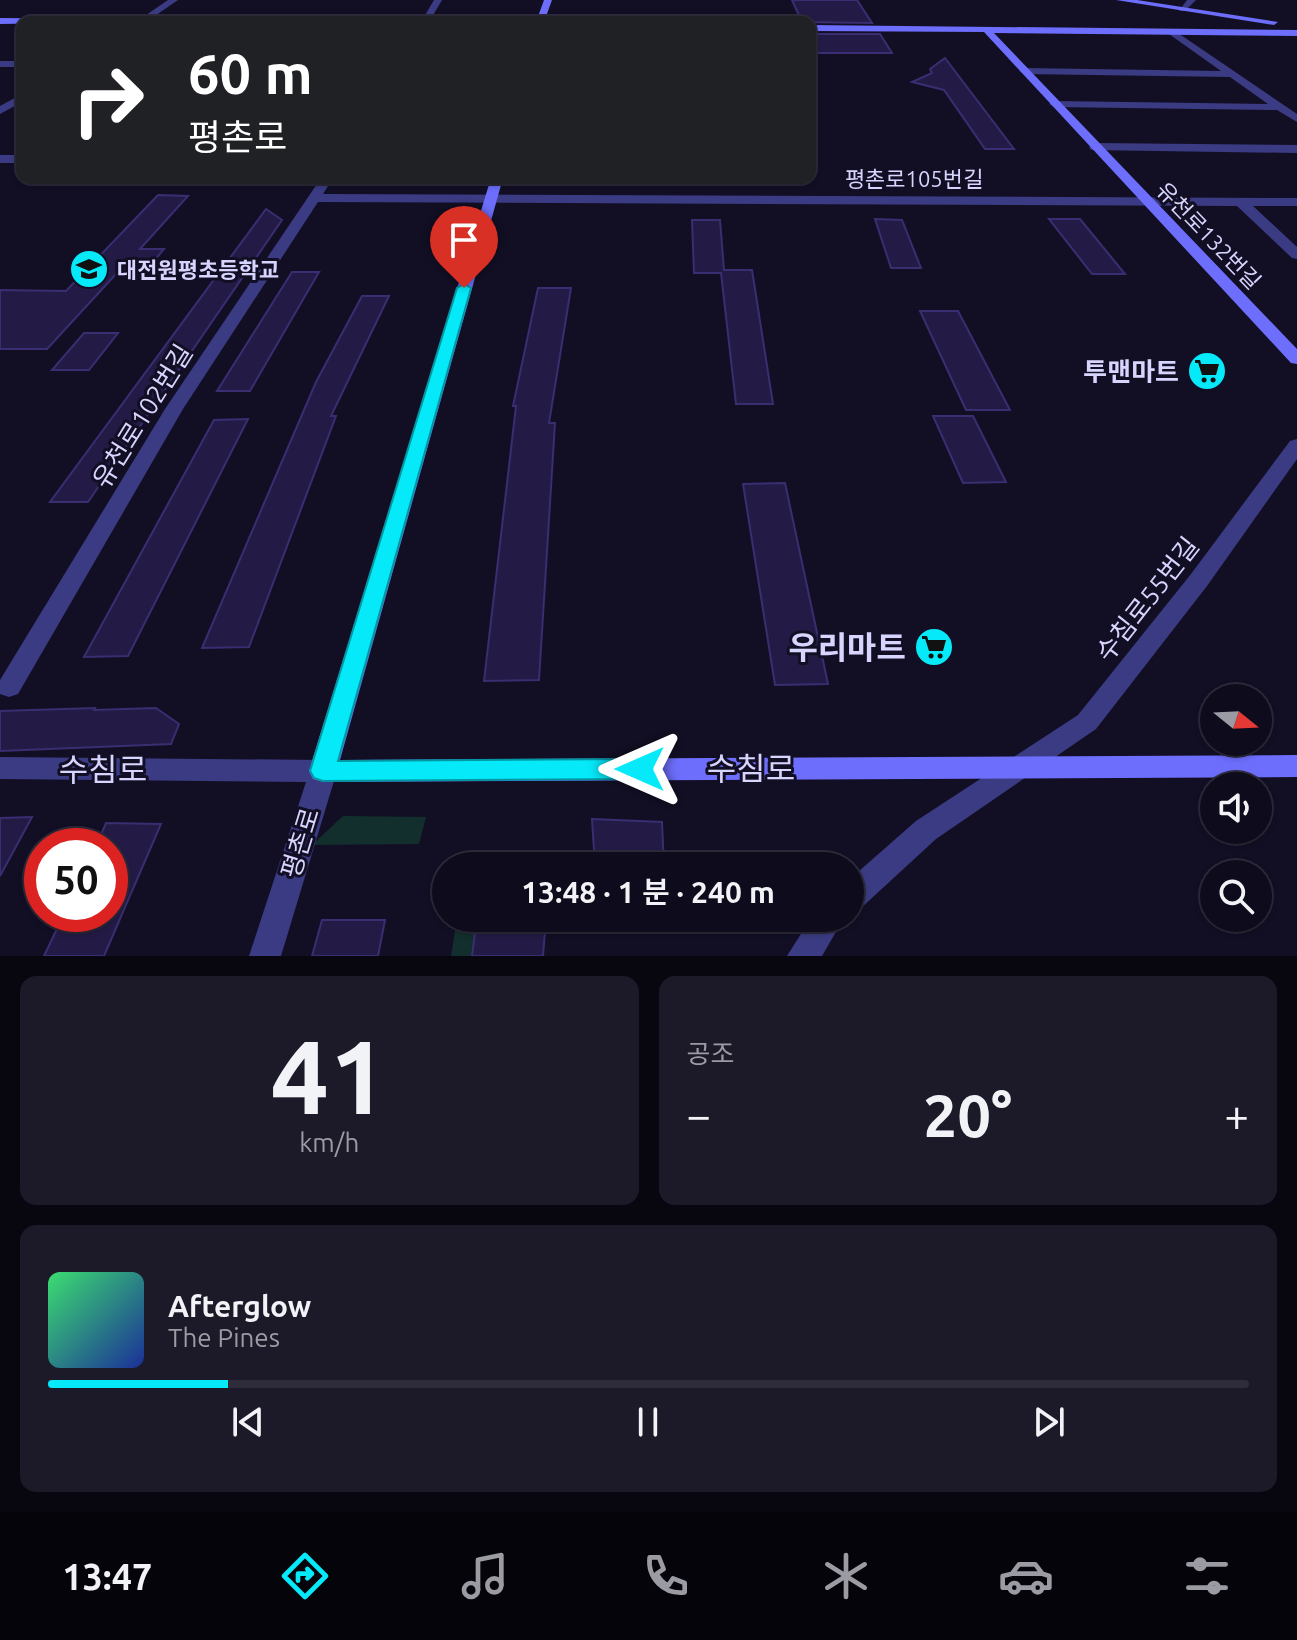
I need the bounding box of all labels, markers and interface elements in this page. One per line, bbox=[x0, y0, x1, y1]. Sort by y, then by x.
text: 60 m bbox=[188, 42, 313, 105]
icon: right bbox=[56, 48, 160, 152]
text: 평촌로 bbox=[188, 116, 287, 157]
street label: 평촌로105번길 bbox=[845, 166, 983, 191]
street label: 유천로132번길 bbox=[1152, 177, 1266, 293]
pin bbox=[430, 206, 498, 288]
icon: arrive bbox=[442, 218, 486, 262]
school or university icon: 대전원평초등학교 bbox=[68, 248, 110, 290]
place label: 대전원평초등학교 bbox=[117, 257, 279, 282]
street label: 유천로102번길 bbox=[86, 339, 198, 493]
supermarket icon: 투맨마트 bbox=[1186, 350, 1228, 392]
place label: 투맨마트 bbox=[1083, 357, 1179, 386]
street label: 수침로55번길 bbox=[1090, 531, 1204, 667]
supermarket icon: 우리마트 bbox=[913, 626, 955, 668]
place label: 우리마트 bbox=[788, 629, 906, 665]
north arrow bbox=[1200, 684, 1272, 756]
map controls bbox=[1200, 684, 1272, 932]
position arrow bbox=[598, 727, 682, 811]
street label: 수침로 bbox=[707, 750, 795, 786]
street label: 수침로 bbox=[59, 751, 147, 787]
button: sound bbox=[1200, 772, 1272, 844]
street label: 평촌로 bbox=[276, 804, 324, 882]
speed limit sign: 50 bbox=[24, 828, 128, 932]
button: search bbox=[1200, 860, 1272, 932]
text: 13:48 · 1 분 · 240 m bbox=[521, 875, 775, 909]
text: 41 bbox=[271, 1017, 388, 1134]
text: 공조 bbox=[687, 1039, 734, 1068]
text: 20° bbox=[923, 1081, 1012, 1148]
text: − bbox=[687, 1090, 711, 1139]
text: + bbox=[1224, 1090, 1249, 1139]
text: km/h bbox=[299, 1128, 359, 1157]
text: Afterglow bbox=[168, 1289, 311, 1323]
text: The Pines bbox=[168, 1323, 280, 1352]
icon: previous bbox=[226, 1400, 270, 1444]
icon: pause bbox=[626, 1400, 670, 1444]
icon: next bbox=[1027, 1400, 1071, 1444]
icon: directions bbox=[277, 1548, 333, 1604]
icon: music bbox=[457, 1548, 513, 1604]
icon: phone bbox=[638, 1548, 694, 1604]
icon: climate bbox=[818, 1548, 874, 1604]
icon: car bbox=[998, 1548, 1054, 1604]
icon: filters bbox=[1179, 1548, 1235, 1604]
text: 13:47 bbox=[62, 1556, 152, 1597]

